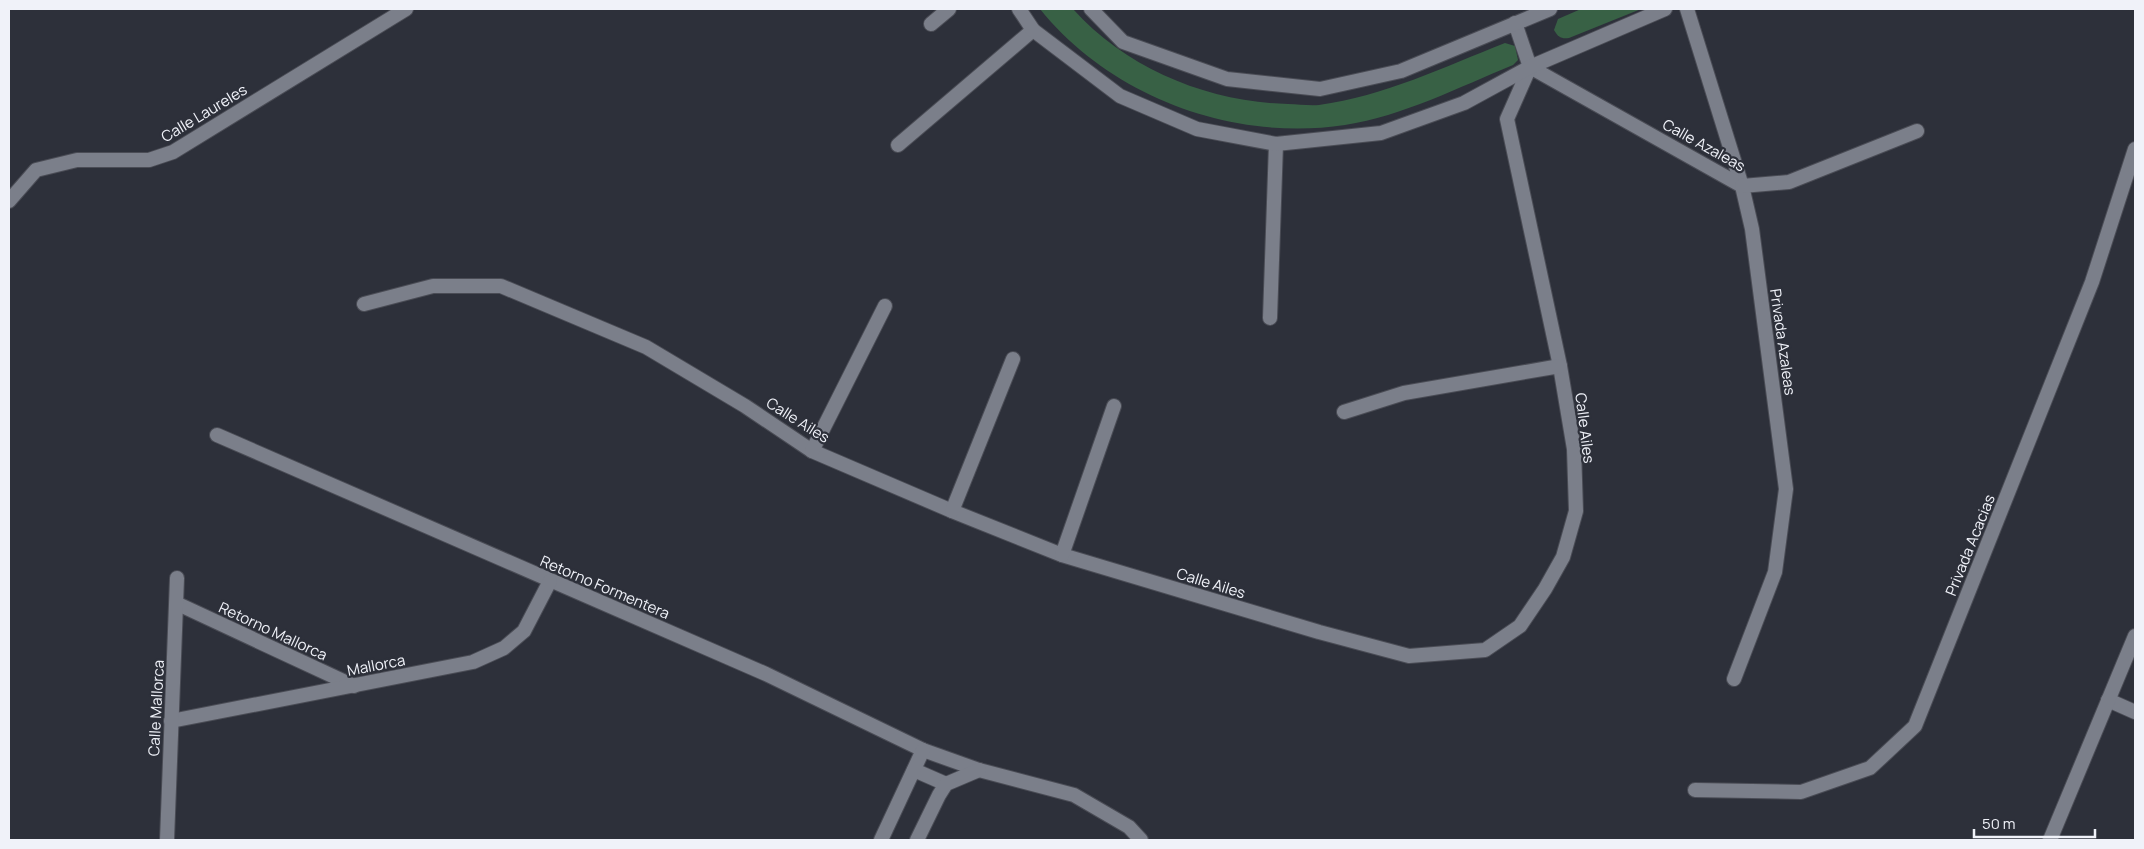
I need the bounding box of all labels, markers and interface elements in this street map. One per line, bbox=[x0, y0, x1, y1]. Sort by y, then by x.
street label: Calle Laureles bbox=[157, 79, 251, 147]
street label: Calle Azaleas bbox=[1659, 114, 1749, 176]
street label: Privada Azaleas bbox=[1765, 287, 1801, 397]
street label: Calle Ailes bbox=[1570, 391, 1600, 465]
street label: Calle Ailes bbox=[762, 392, 834, 448]
street label: Privada Acacias bbox=[1940, 491, 2000, 599]
street label: Retorno Formentera bbox=[537, 550, 673, 624]
street label: Calle Ailes bbox=[1174, 563, 1248, 603]
street label: Retorno Mallorca bbox=[215, 597, 331, 665]
street label: Mallorca bbox=[345, 649, 407, 681]
street label: Calle Mallorca bbox=[143, 659, 169, 757]
scale bar bbox=[1974, 806, 2095, 838]
text: 50 m bbox=[1982, 813, 2016, 834]

